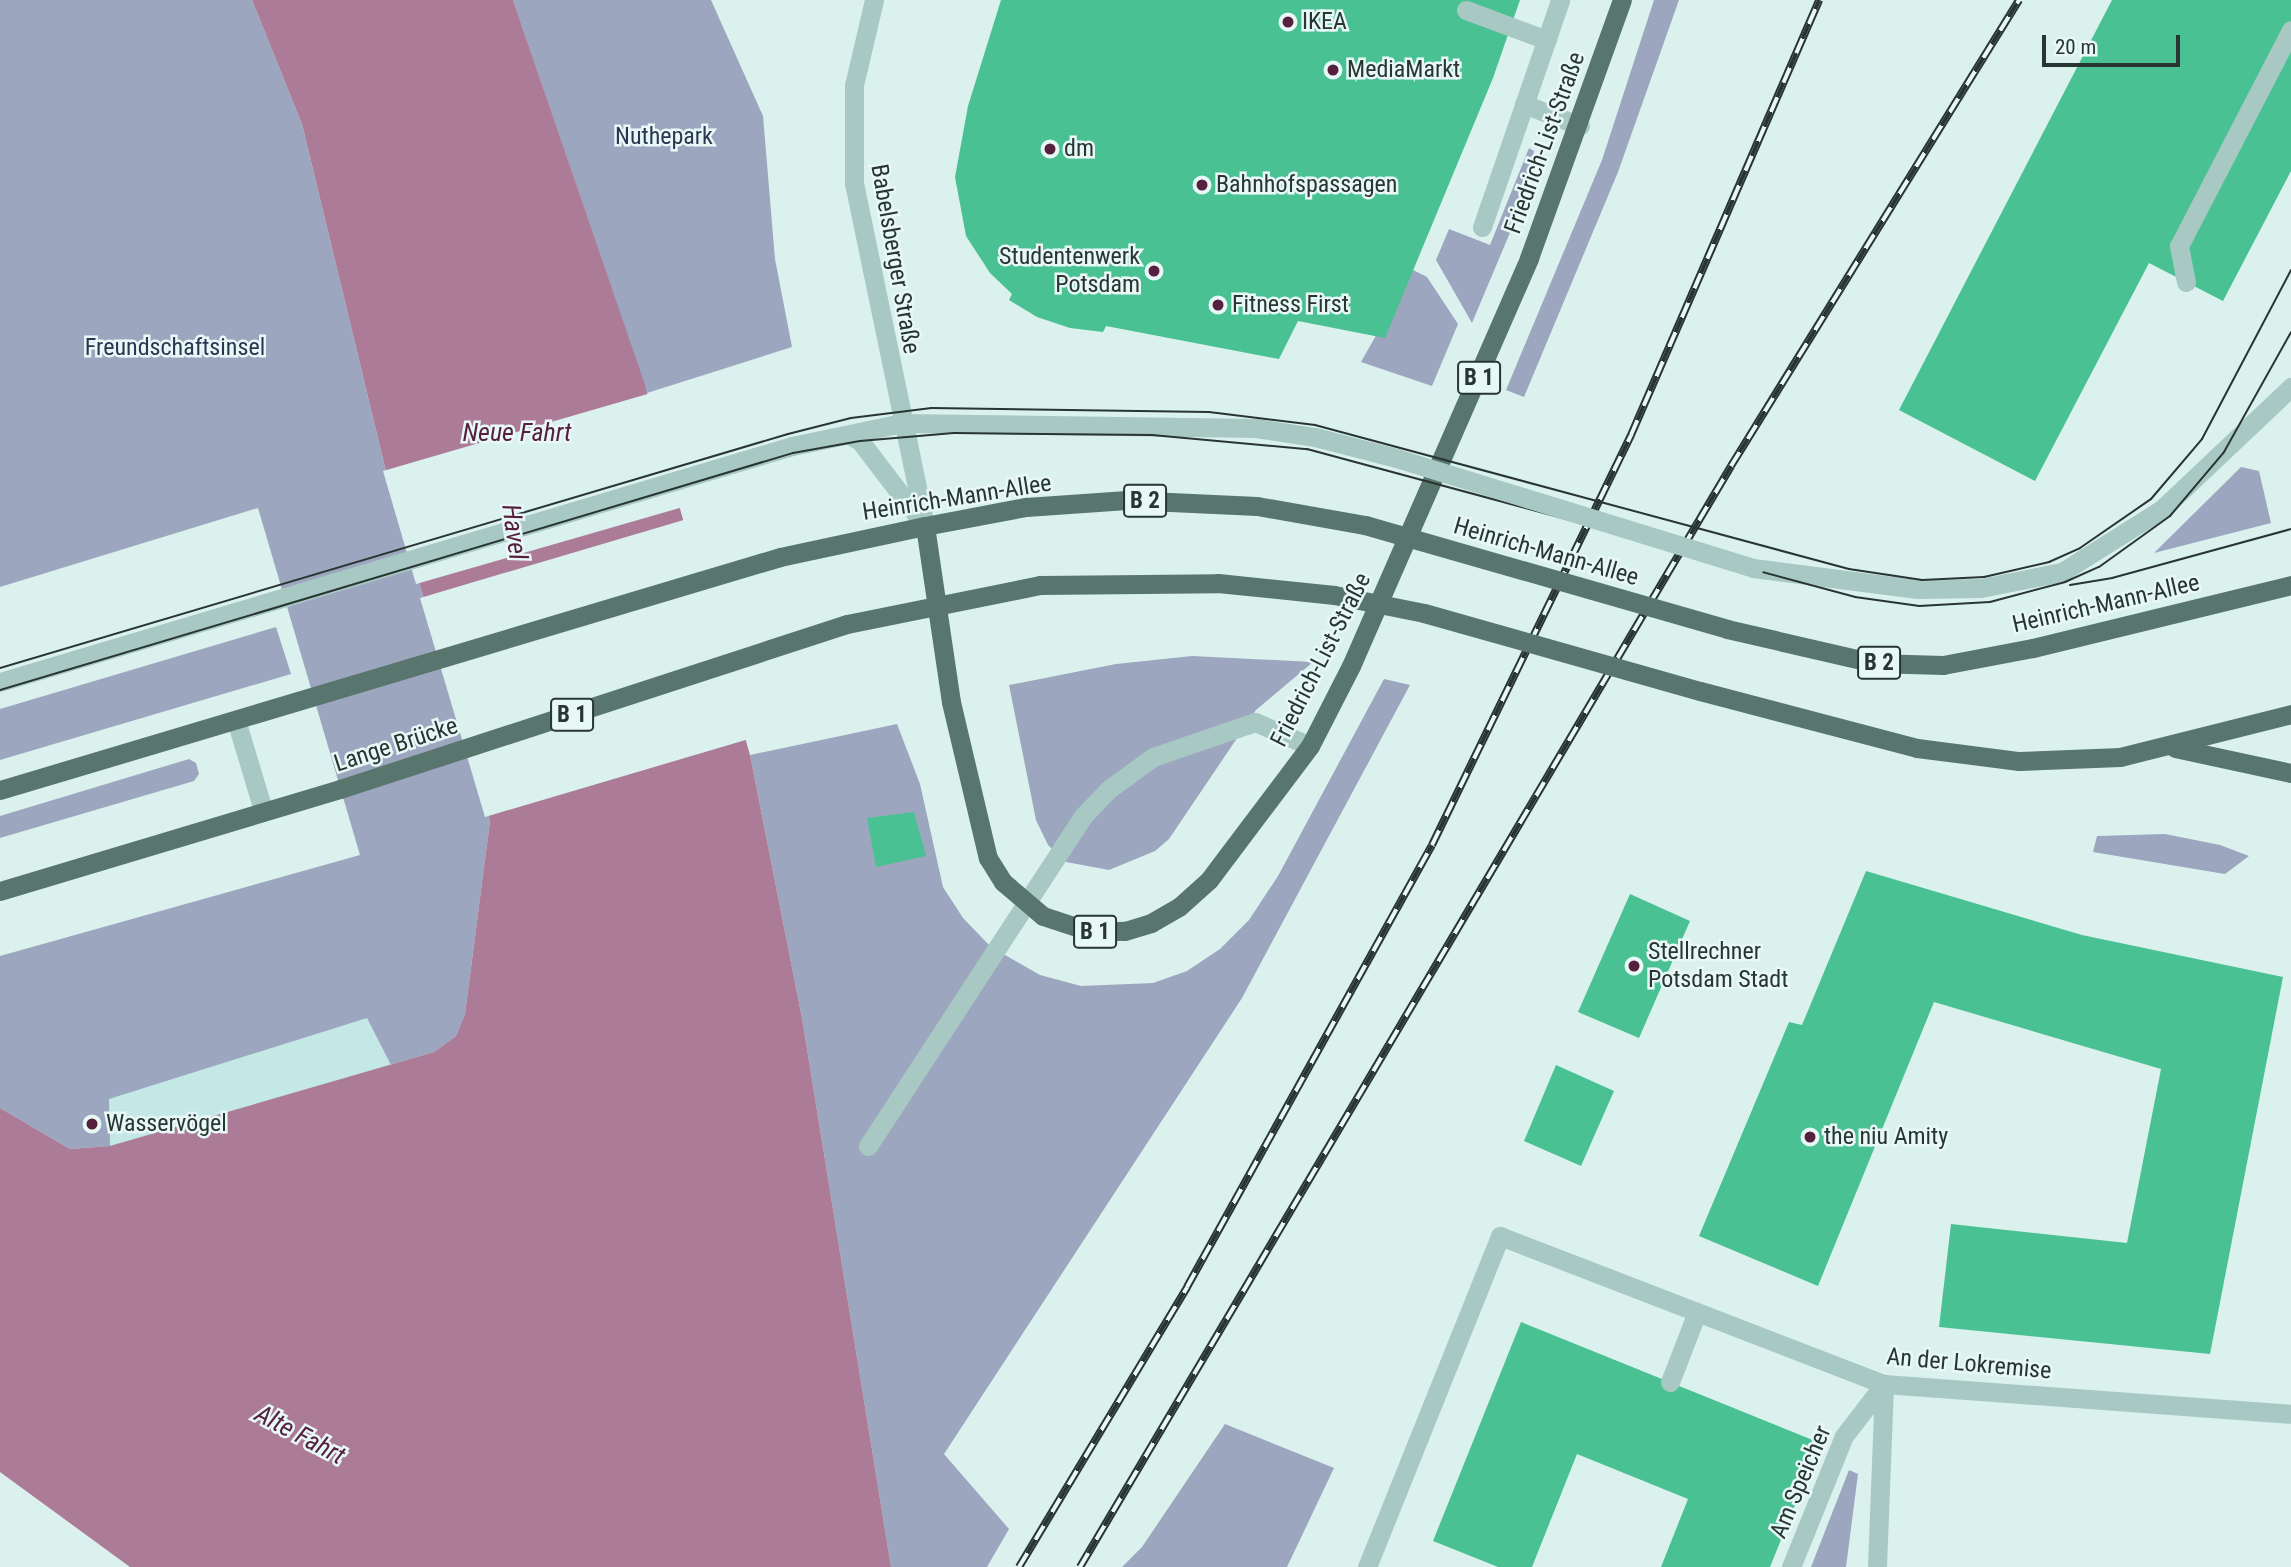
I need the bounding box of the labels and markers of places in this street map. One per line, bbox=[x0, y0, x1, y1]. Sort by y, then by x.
place label: IKEA bbox=[1302, 8, 1347, 36]
marker: IKEA bbox=[1280, 14, 1296, 30]
place label: MediaMarkt bbox=[1347, 56, 1460, 84]
marker: MediaMarkt bbox=[1325, 62, 1341, 78]
place label: dm bbox=[1064, 135, 1094, 163]
marker: dm bbox=[1042, 141, 1058, 157]
place label: Bahnhofspassagen bbox=[1216, 171, 1397, 199]
marker: Bahnhofspassagen bbox=[1194, 177, 1210, 193]
place label: Studentenwerk Potsdam bbox=[999, 243, 1140, 299]
marker: Studentenwerk Potsdam bbox=[1146, 263, 1162, 279]
place label: Fitness First bbox=[1232, 291, 1349, 319]
marker: Fitness First bbox=[1210, 297, 1226, 313]
place label: Stellrechner Potsdam Stadt bbox=[1648, 938, 1788, 994]
marker: Stellrechner Potsdam Stadt bbox=[1626, 958, 1642, 974]
place label: Wasservögel bbox=[106, 1110, 227, 1138]
marker: Wasservögel bbox=[84, 1116, 100, 1132]
place label: the niu Amity bbox=[1824, 1123, 1948, 1151]
marker: the niu Amity bbox=[1802, 1129, 1818, 1145]

